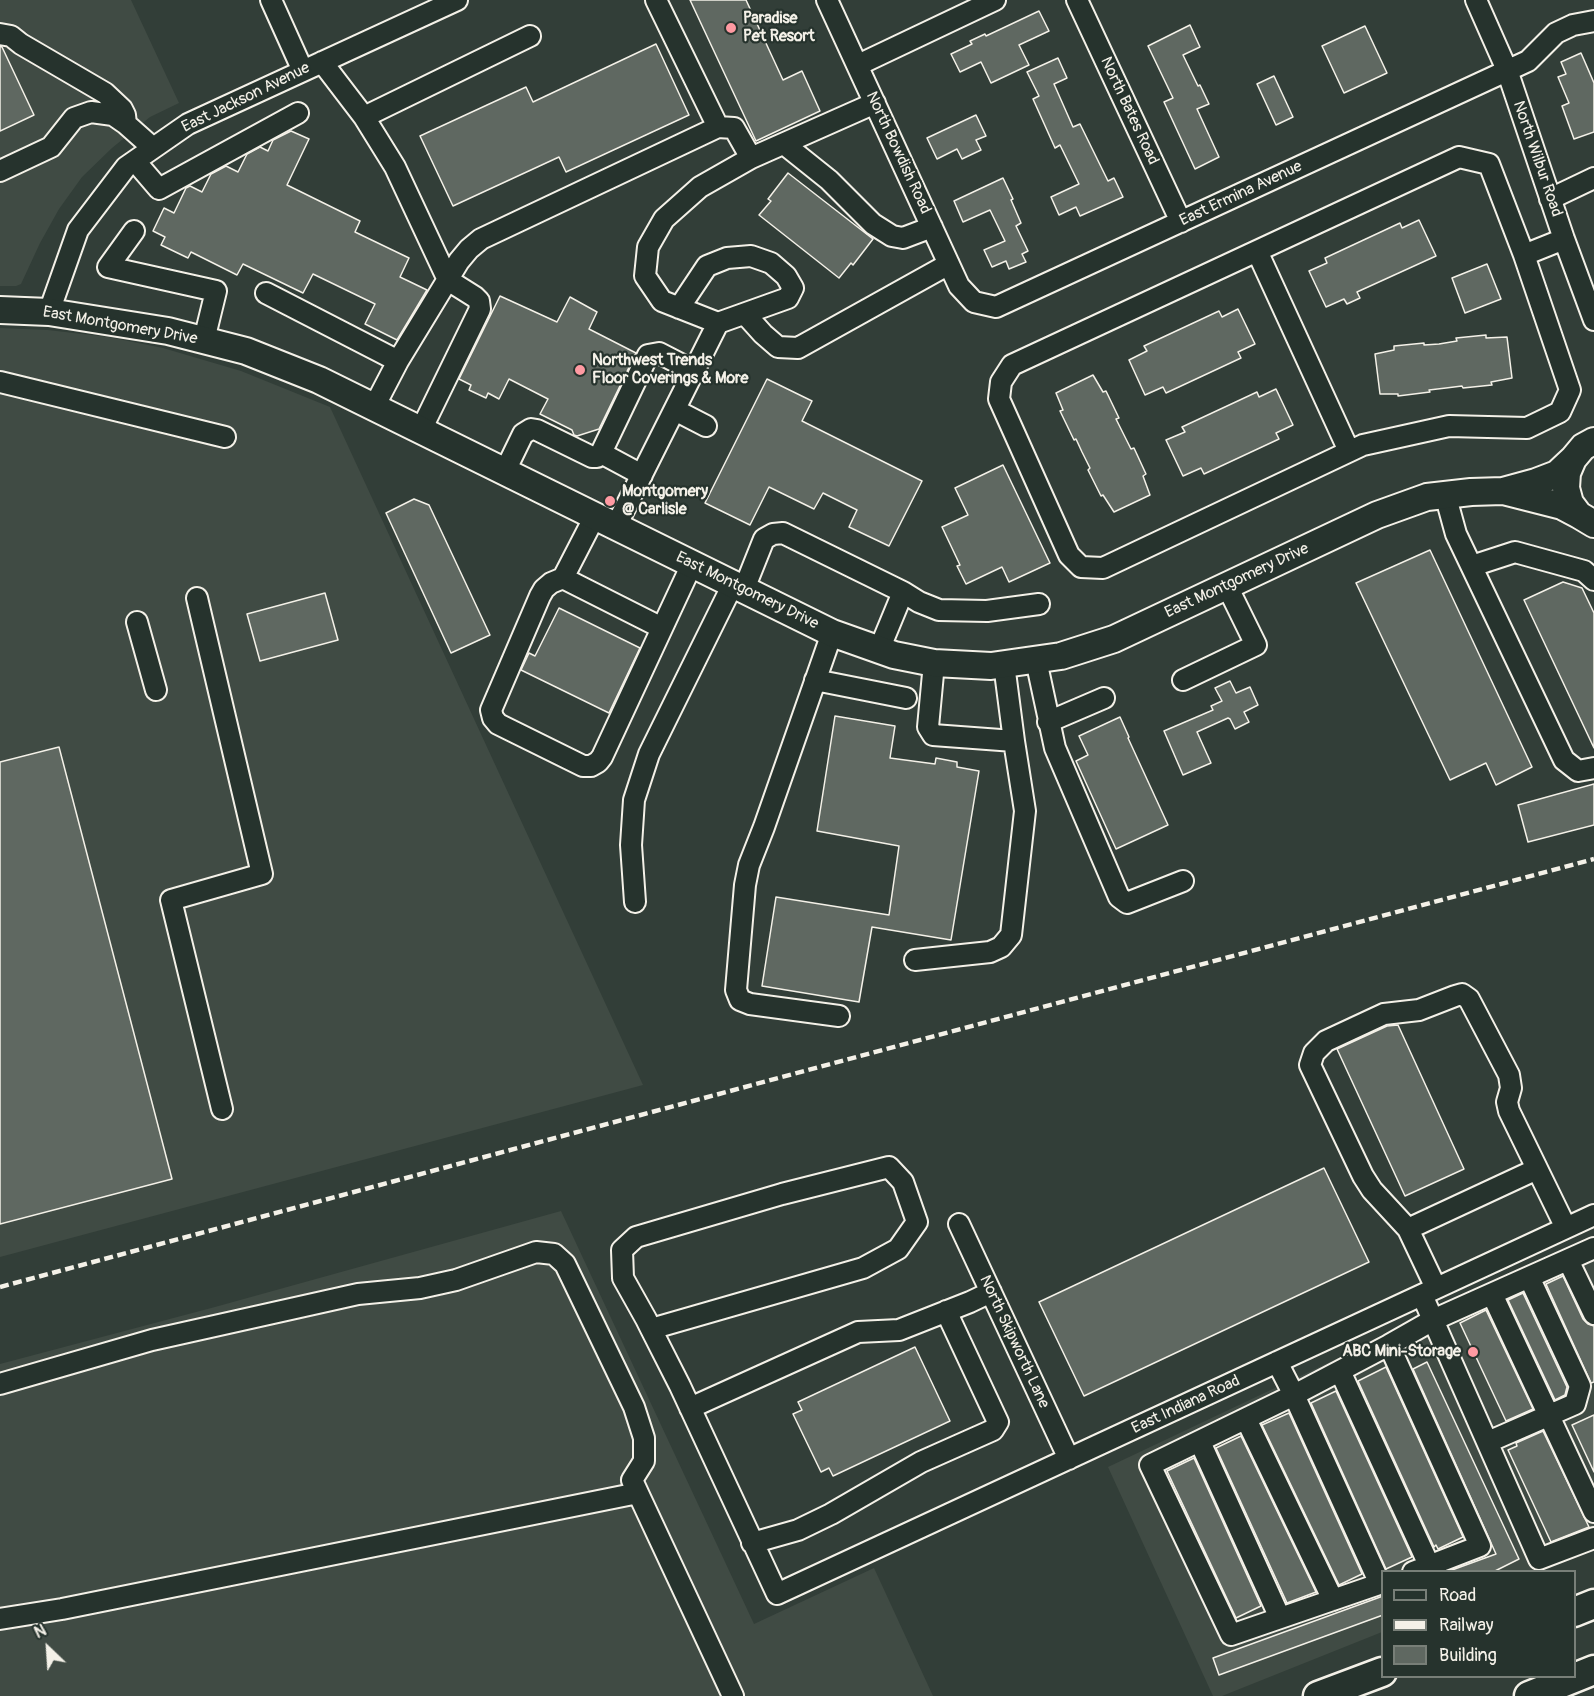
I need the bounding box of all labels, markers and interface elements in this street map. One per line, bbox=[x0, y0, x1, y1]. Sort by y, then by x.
place label: Paradise Pet Resort bbox=[743, 9, 815, 47]
marker: Paradise Pet Resort bbox=[724, 21, 738, 35]
street label: North Bates Road bbox=[1096, 54, 1162, 168]
street label: East Jackson Avenue bbox=[179, 59, 313, 137]
street label: North Bowdish Road bbox=[861, 89, 935, 217]
street label: North Wilbur Road bbox=[1508, 99, 1566, 219]
street label: East Ermina Avenue bbox=[1177, 157, 1305, 231]
street label: East Montgomery Drive bbox=[41, 303, 199, 349]
place label: Northwest Trends Floor Coverings & More bbox=[592, 351, 748, 389]
marker: Northwest Trends Floor Coverings & More bbox=[573, 363, 587, 377]
place label: Montgomery @ Carlisle bbox=[622, 482, 708, 520]
marker: Montgomery @ Carlisle bbox=[603, 494, 617, 508]
street label: East Montgomery Drive bbox=[1162, 539, 1312, 623]
street label: East Montgomery Drive bbox=[672, 548, 822, 634]
street label: North Skipworth Lane bbox=[975, 1273, 1053, 1411]
place label: ABC Mini-Storage bbox=[1342, 1342, 1461, 1362]
marker: ABC Mini-Storage bbox=[1466, 1345, 1480, 1359]
street label: East Indiana Road bbox=[1129, 1372, 1243, 1438]
legend bbox=[1381, 1570, 1576, 1678]
text: Road bbox=[1439, 1584, 1476, 1607]
text: Railway bbox=[1439, 1614, 1494, 1637]
north arrow bbox=[18, 1618, 78, 1678]
text: N bbox=[31, 1620, 50, 1643]
text: Building bbox=[1439, 1644, 1497, 1667]

